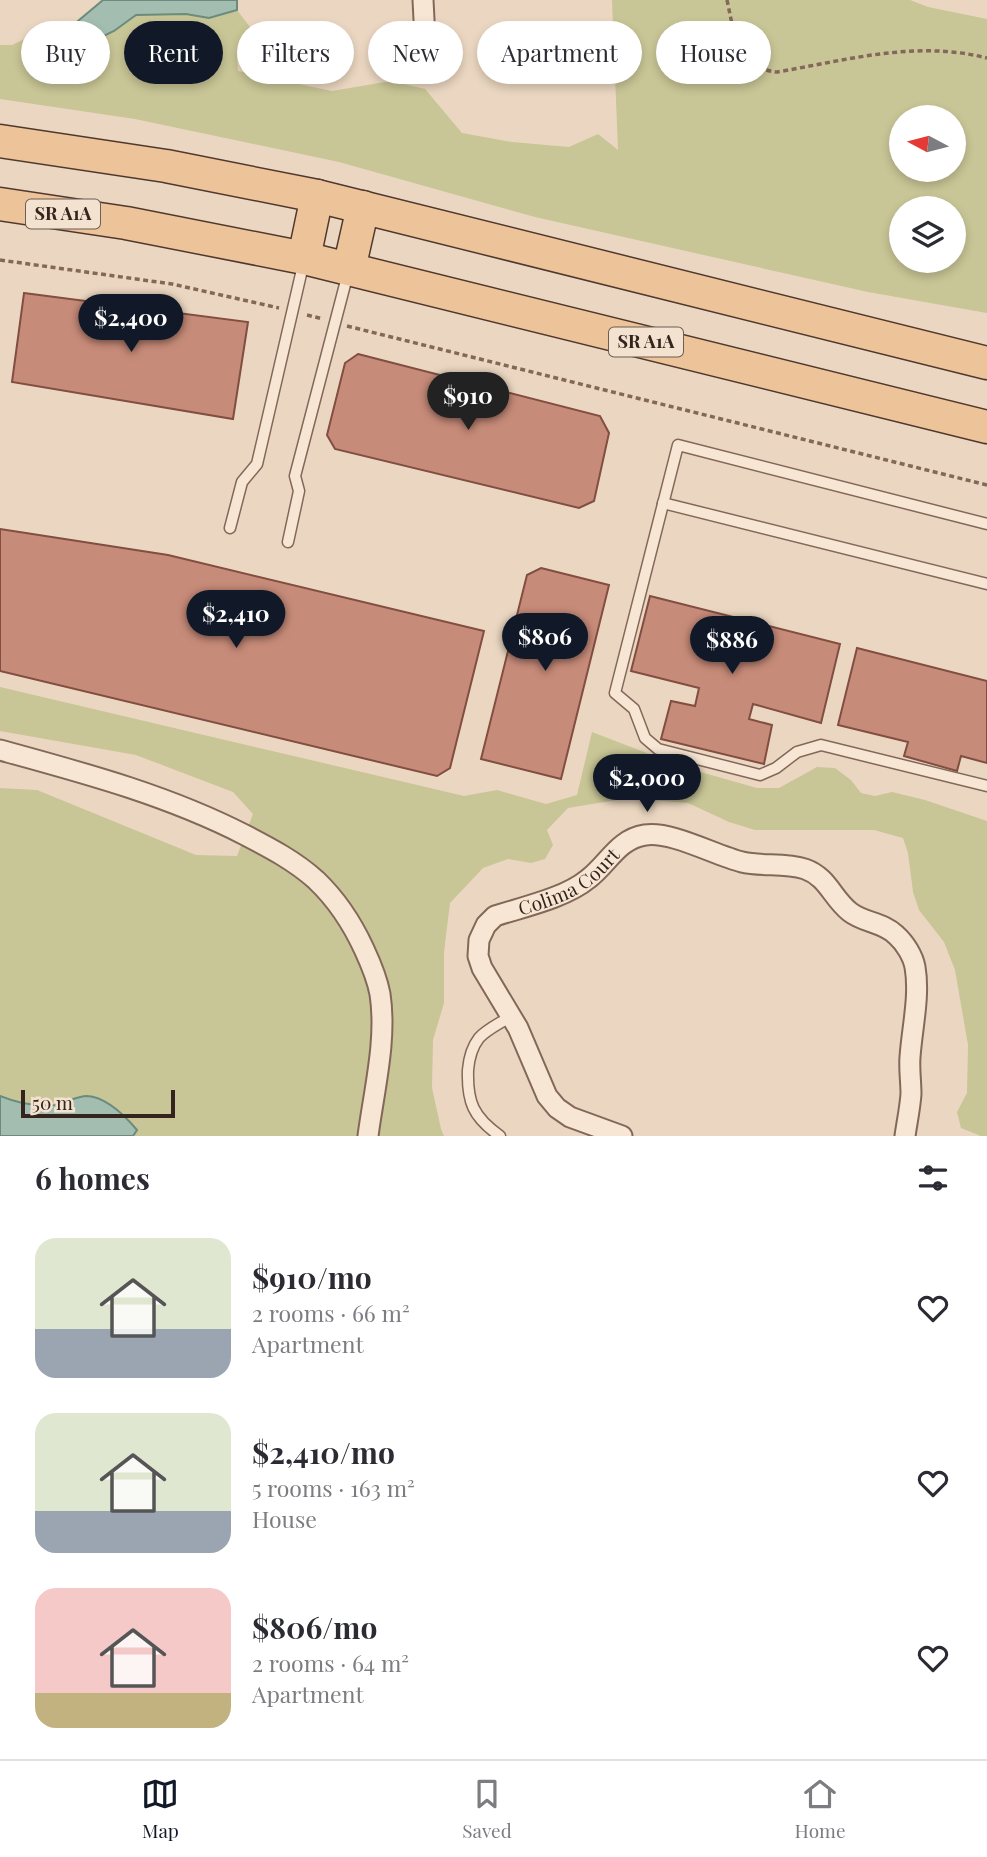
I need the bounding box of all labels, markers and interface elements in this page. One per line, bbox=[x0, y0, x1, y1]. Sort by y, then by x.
chip: Buy bbox=[21, 21, 110, 84]
chip: Rent bbox=[124, 21, 223, 84]
chip: Filters bbox=[237, 21, 354, 84]
chip: New bbox=[368, 21, 463, 84]
chip: Apartment bbox=[477, 21, 642, 84]
chip: House bbox=[656, 21, 771, 84]
north arrow bbox=[889, 105, 966, 182]
map controls bbox=[889, 105, 966, 273]
button: layers bbox=[889, 196, 966, 273]
road number: SR A1A bbox=[26, 200, 100, 229]
pin: $2,400 bbox=[74, 294, 188, 354]
text: $2,400 bbox=[94, 301, 168, 332]
road number: SR A1A bbox=[609, 328, 683, 356]
pin: $910 bbox=[427, 372, 509, 432]
text: $910 bbox=[443, 379, 493, 410]
pin: $2,410 bbox=[179, 590, 293, 650]
text: $2,410 bbox=[202, 597, 270, 628]
pin: $806 bbox=[504, 614, 586, 673]
pin: $886 bbox=[691, 616, 773, 676]
text: $806 bbox=[518, 620, 572, 651]
text: $886 bbox=[706, 623, 758, 654]
pin: $2,000 bbox=[590, 754, 704, 814]
text: $2,000 bbox=[609, 761, 685, 792]
street label: Colima Court bbox=[515, 841, 624, 920]
scale bar bbox=[21, 1087, 175, 1119]
text: 50 m bbox=[32, 1089, 73, 1115]
text: 6 homes bbox=[35, 1158, 150, 1198]
icon: filters bbox=[914, 1159, 952, 1197]
text: $910/mo bbox=[252, 1257, 372, 1297]
icon: home bbox=[91, 1266, 175, 1350]
icon: heart bbox=[914, 1289, 952, 1327]
text: 2 rooms · 66 m² bbox=[252, 1297, 410, 1328]
text: Apartment bbox=[252, 1328, 364, 1359]
text: $2,410/mo bbox=[252, 1432, 395, 1472]
icon: home bbox=[91, 1441, 175, 1525]
icon: heart bbox=[914, 1464, 952, 1502]
text: 5 rooms · 163 m² bbox=[252, 1472, 415, 1503]
text: House bbox=[252, 1503, 317, 1534]
text: $806/mo bbox=[252, 1607, 377, 1647]
icon: home bbox=[91, 1616, 175, 1700]
icon: heart bbox=[914, 1639, 952, 1677]
text: 2 rooms · 64 m² bbox=[252, 1647, 409, 1678]
text: Apartment bbox=[252, 1678, 364, 1709]
tab: Map bbox=[141, 1775, 179, 1843]
tab: Saved bbox=[462, 1775, 512, 1843]
tab: Home bbox=[795, 1775, 846, 1843]

